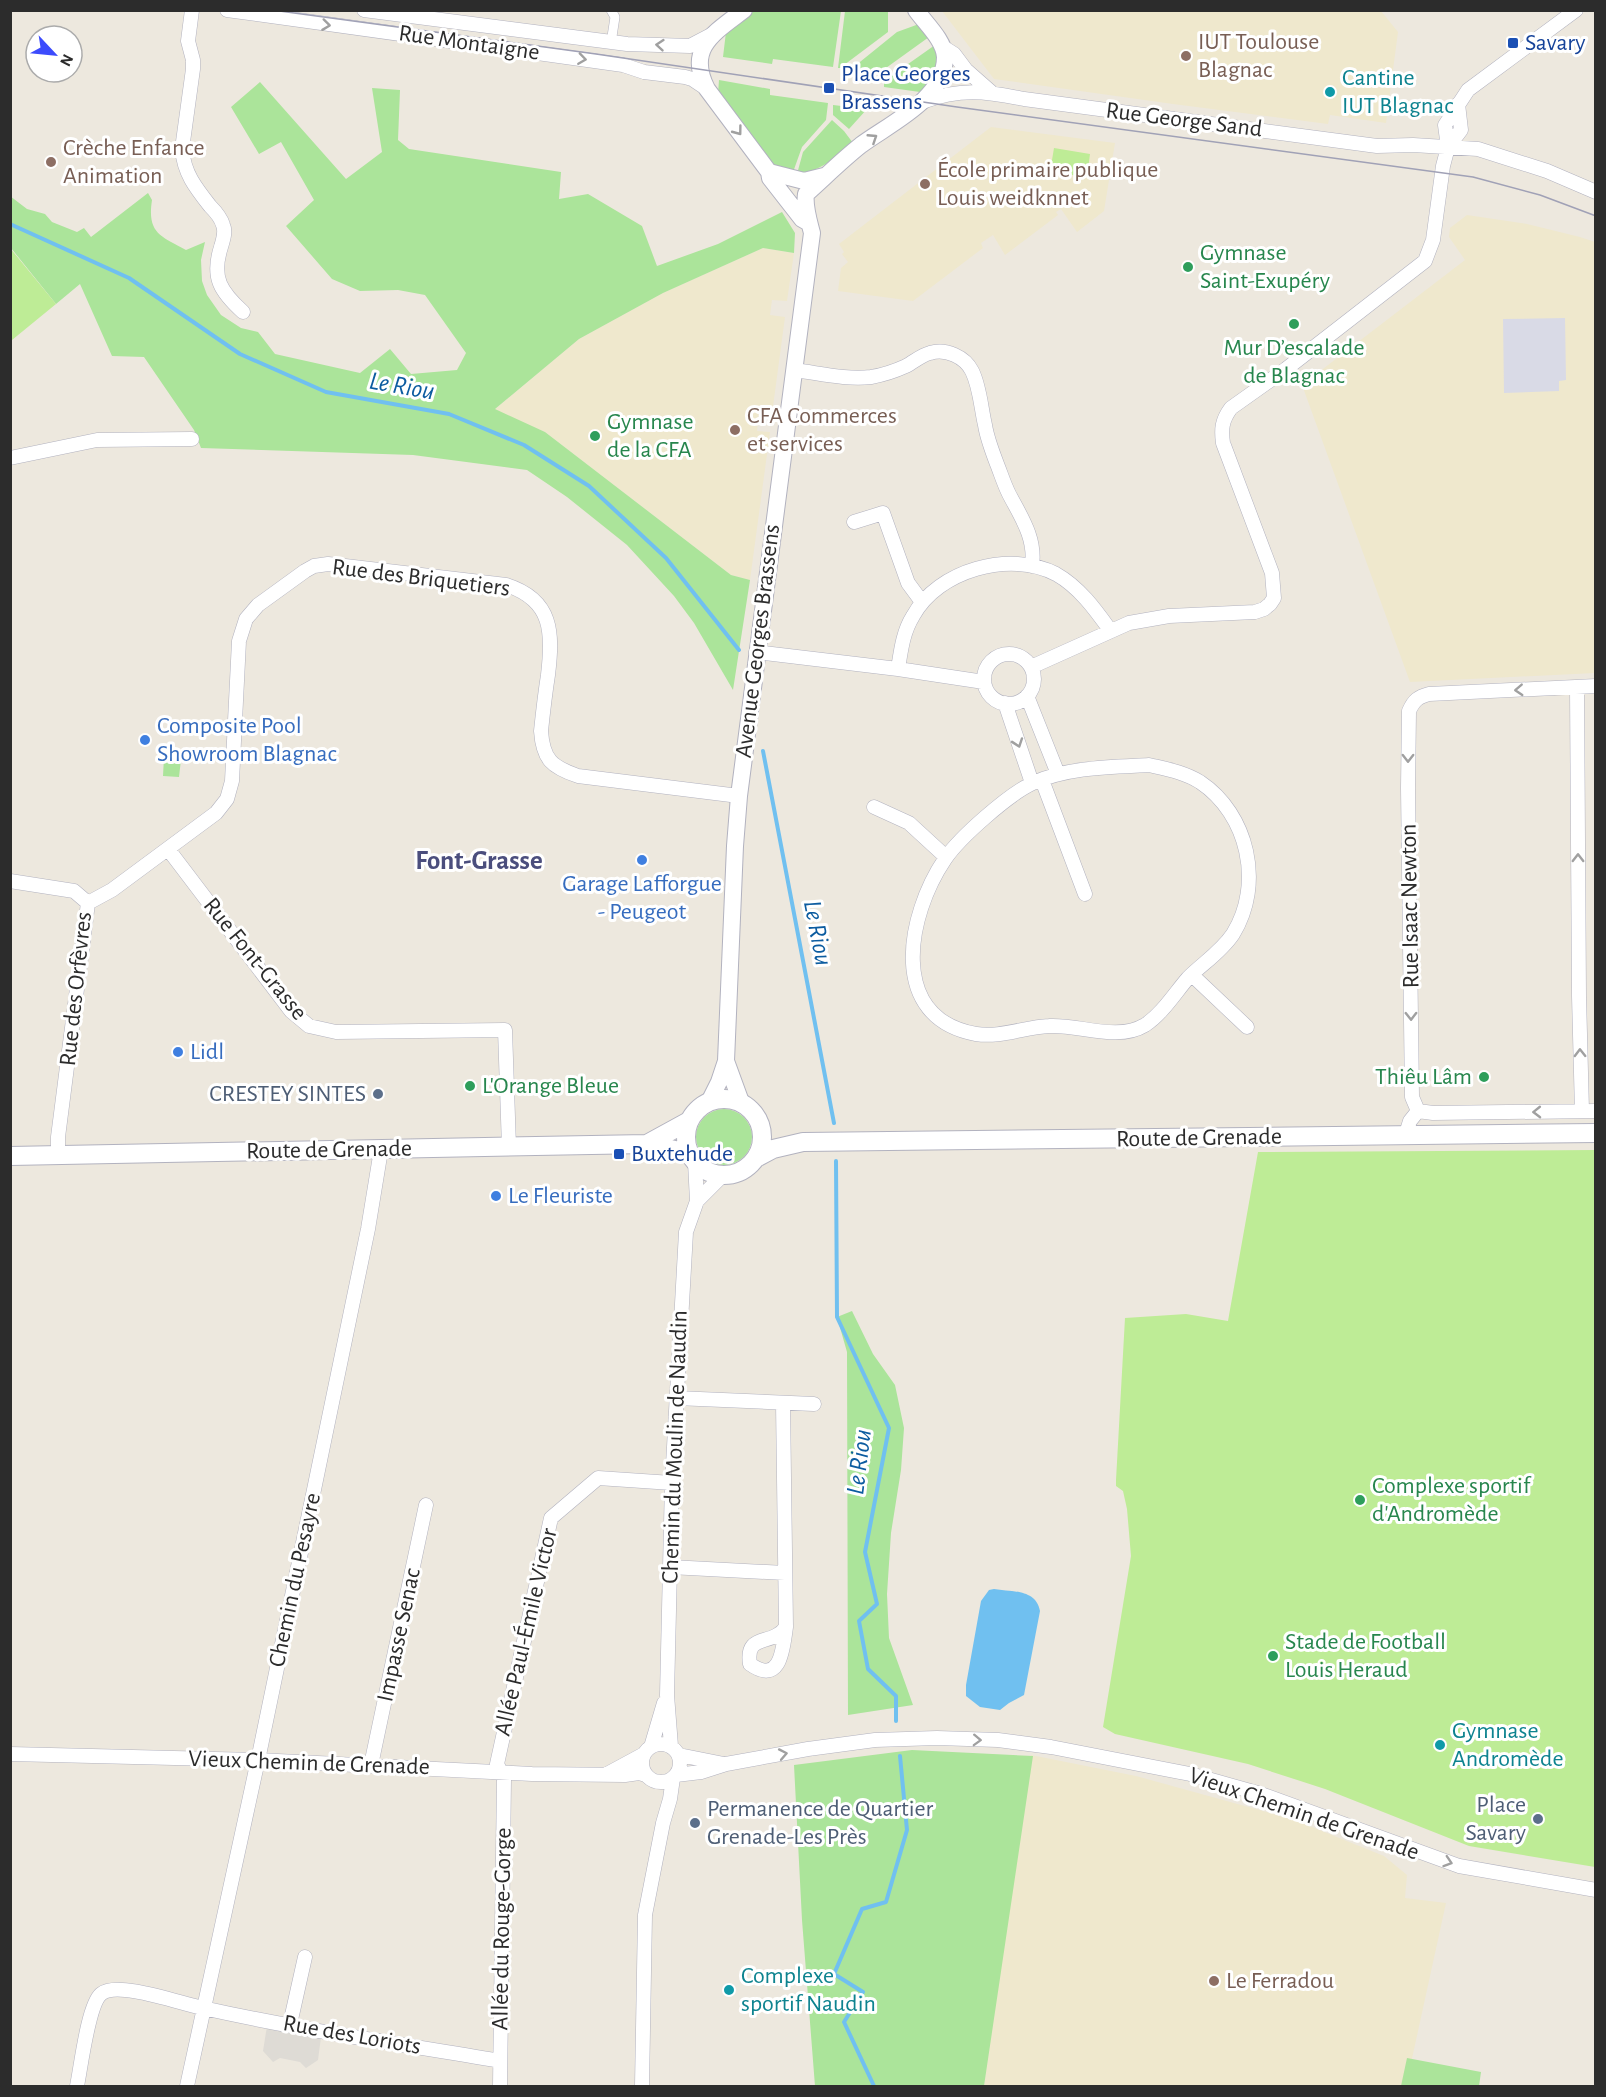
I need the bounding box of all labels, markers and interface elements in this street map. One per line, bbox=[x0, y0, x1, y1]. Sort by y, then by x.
one-way arrow bbox=[322, 18, 331, 30]
street label: Rue Montaigne bbox=[397, 21, 541, 65]
north arrow bbox=[24, 24, 84, 84]
place label: IUT Toulouse Blagnac bbox=[1198, 30, 1319, 82]
place label: Savary bbox=[1525, 31, 1586, 55]
marker: Savary bbox=[1506, 36, 1520, 50]
one-way arrow bbox=[656, 39, 665, 52]
marker: IUT Toulouse Blagnac bbox=[1179, 49, 1193, 63]
text: N bbox=[57, 52, 76, 69]
one-way arrow bbox=[577, 52, 586, 64]
place label: Place Georges Brassens bbox=[841, 62, 971, 114]
place label: Cantine IUT Blagnac bbox=[1342, 66, 1453, 118]
marker: Place Georges Brassens bbox=[822, 81, 836, 95]
marker: Cantine IUT Blagnac bbox=[1323, 85, 1337, 99]
street label: Rue George Sand bbox=[1104, 98, 1264, 142]
one-way arrow bbox=[731, 124, 742, 135]
one-way arrow bbox=[866, 134, 877, 145]
place label: Crèche Enfance Animation bbox=[63, 136, 205, 188]
marker: Crèche Enfance Animation bbox=[44, 155, 58, 169]
place label: École primaire publique Louis weidknnet bbox=[937, 156, 1158, 210]
marker: École primaire publique Louis weidknnet bbox=[918, 177, 932, 191]
place label: Gymnase Saint-Exupéry bbox=[1200, 241, 1330, 293]
marker: Gymnase Saint-Exupéry bbox=[1181, 260, 1195, 274]
marker: Mur D’escalade de Blagnac bbox=[1287, 317, 1301, 331]
place label: Mur D’escalade de Blagnac bbox=[1224, 336, 1365, 388]
water label: Le Riou bbox=[367, 367, 437, 405]
place label: CFA Commerces et services bbox=[747, 404, 897, 456]
place label: Gymnase de la CFA bbox=[607, 410, 694, 462]
marker: CFA Commerces et services bbox=[728, 423, 742, 437]
marker: Gymnase de la CFA bbox=[588, 429, 602, 443]
street label: Avenue Georges Brassens bbox=[732, 523, 784, 759]
street label: Rue des Briquetiers bbox=[331, 555, 511, 601]
one-way arrow bbox=[1514, 683, 1523, 696]
place label: Composite Pool Showroom Blagnac bbox=[157, 714, 337, 766]
marker: Composite Pool Showroom Blagnac bbox=[138, 733, 152, 747]
one-way arrow bbox=[1011, 737, 1024, 748]
one-way arrow bbox=[1402, 754, 1415, 763]
street label: Rue Isaac Newton bbox=[1397, 823, 1423, 989]
district label: Font-Grasse bbox=[415, 847, 543, 874]
marker: Garage Lafforgue - Peugeot bbox=[635, 853, 649, 867]
one-way arrow bbox=[1572, 853, 1585, 862]
place label: Garage Lafforgue - Peugeot bbox=[562, 872, 722, 924]
street label: Rue Font-Grasse bbox=[199, 893, 311, 1025]
water label: Le Riou bbox=[799, 898, 837, 968]
street label: Rue des Orfèvres bbox=[56, 911, 96, 1067]
one-way arrow bbox=[1405, 1012, 1417, 1021]
place label: Lidl bbox=[190, 1040, 224, 1064]
marker: Lidl bbox=[171, 1045, 185, 1059]
one-way arrow bbox=[1574, 1048, 1586, 1057]
place label: Thiêu Lâm bbox=[1375, 1065, 1472, 1089]
marker: Thiêu Lâm bbox=[1477, 1070, 1491, 1084]
place label: L'Orange Bleue bbox=[482, 1074, 619, 1098]
marker: L'Orange Bleue bbox=[463, 1079, 477, 1093]
place label: CRESTEY SINTES bbox=[209, 1082, 366, 1106]
marker: CRESTEY SINTES bbox=[371, 1087, 385, 1101]
one-way arrow bbox=[1533, 1106, 1542, 1118]
street label: Route de Grenade bbox=[1116, 1125, 1282, 1151]
street label: Route de Grenade bbox=[246, 1137, 412, 1163]
place label: Buxtehude bbox=[631, 1142, 733, 1166]
marker: Buxtehude bbox=[612, 1147, 626, 1161]
place label: Le Fleuriste bbox=[508, 1184, 613, 1208]
marker: Le Fleuriste bbox=[489, 1189, 503, 1203]
street label: Chemin du Moulin de Naudin bbox=[658, 1310, 692, 1584]
water label: Le Riou bbox=[842, 1428, 876, 1496]
place label: Complexe sportif d'Andromède bbox=[1372, 1474, 1532, 1526]
street label: Chemin du Pesayre bbox=[265, 1491, 325, 1669]
marker: Complexe sportif d'Andromède bbox=[1353, 1493, 1367, 1507]
street label: Allée Paul-Émile Victor bbox=[489, 1525, 562, 1738]
street label: Impasse Senac bbox=[373, 1566, 425, 1704]
place label: Stade de Football Louis Heraud bbox=[1285, 1630, 1446, 1682]
marker: Stade de Football Louis Heraud bbox=[1266, 1649, 1280, 1663]
place label: Gymnase Andromède bbox=[1452, 1719, 1563, 1771]
one-way arrow bbox=[973, 1733, 982, 1746]
marker: Gymnase Andromède bbox=[1433, 1738, 1447, 1752]
street label: Vieux Chemin de Grenade bbox=[188, 1747, 430, 1779]
one-way arrow bbox=[778, 1748, 788, 1761]
street label: Vieux Chemin de Grenade bbox=[1186, 1763, 1422, 1865]
place label: Place Savary bbox=[1465, 1793, 1526, 1845]
place label: Permanence de Quartier Grenade-Les Près bbox=[707, 1797, 934, 1849]
marker: Place Savary bbox=[1531, 1812, 1545, 1826]
marker: Permanence de Quartier Grenade-Les Près bbox=[688, 1816, 702, 1830]
street label: Allée du Rouge-Gorge bbox=[488, 1827, 516, 2031]
one-way arrow bbox=[1442, 1855, 1453, 1868]
place label: Complexe sportif Naudin bbox=[741, 1964, 876, 2016]
place label: Le Ferradou bbox=[1226, 1969, 1334, 1993]
marker: Le Ferradou bbox=[1207, 1974, 1221, 1988]
marker: Complexe sportif Naudin bbox=[722, 1983, 736, 1997]
street label: Rue des Loriots bbox=[281, 2011, 423, 2059]

